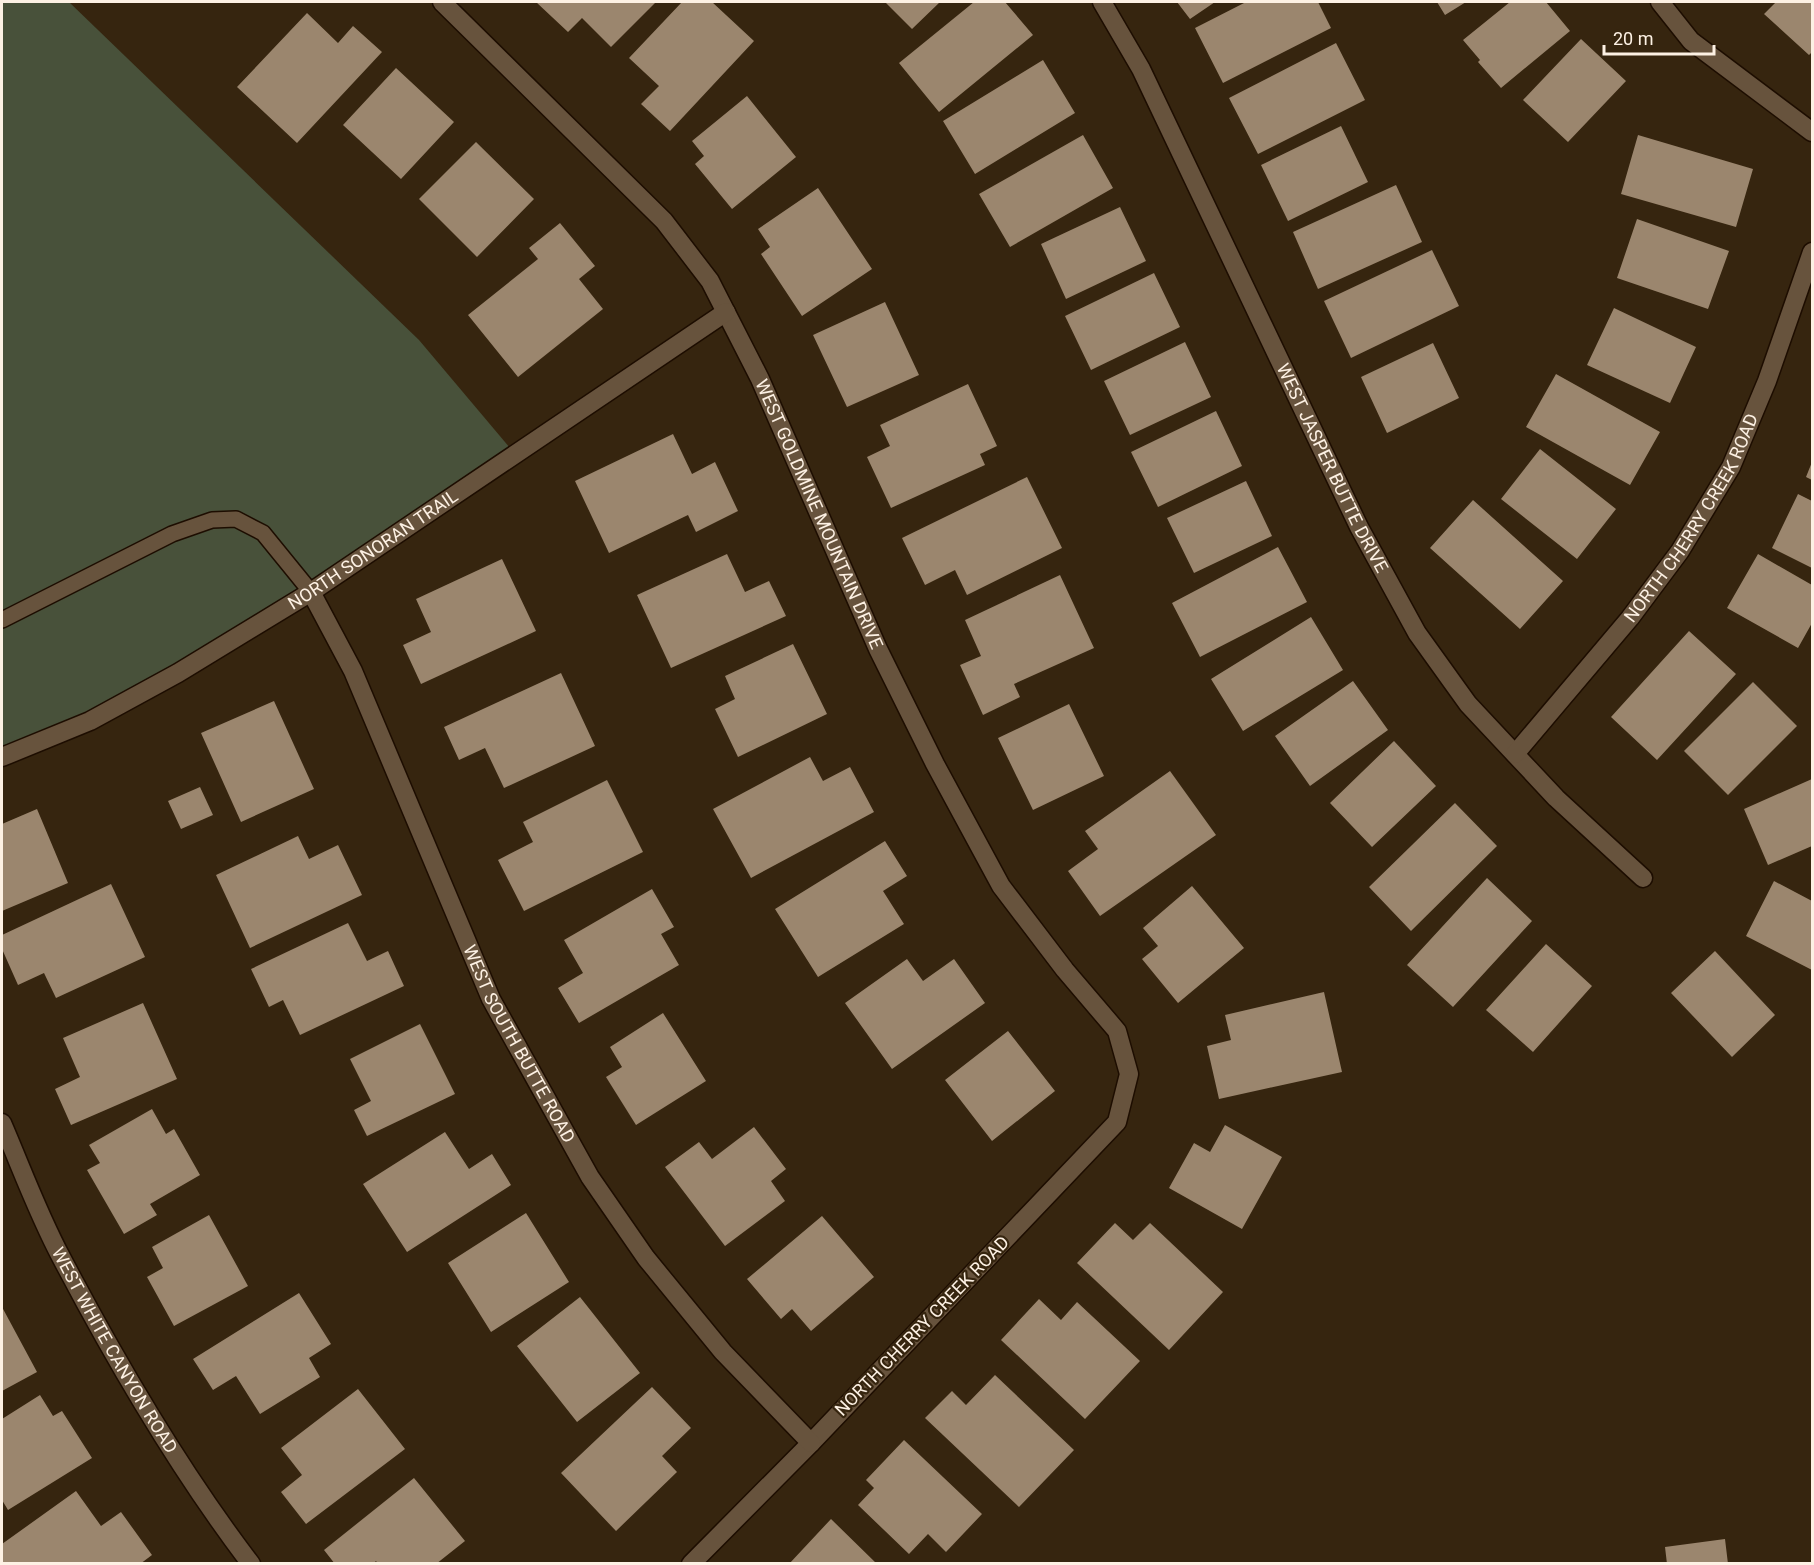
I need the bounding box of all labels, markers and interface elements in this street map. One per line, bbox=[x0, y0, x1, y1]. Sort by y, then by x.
scale bar bbox=[1604, 18, 1714, 56]
text: 20 m bbox=[1613, 28, 1653, 49]
street label: WEST JASPER BUTTE DRIVE bbox=[1273, 360, 1393, 576]
street label: WEST GOLDMINE MOUNTAIN DRIVE bbox=[751, 376, 888, 652]
street label: NORTH CHERRY CREEK ROAD bbox=[1619, 410, 1762, 626]
street label: NORTH SONORAN TRAIL bbox=[284, 485, 462, 614]
street label: WEST SOUTH BUTTE ROAD bbox=[459, 942, 580, 1146]
street label: NORTH CHERRY CREEK ROAD bbox=[830, 1232, 1013, 1420]
street label: WEST WHITE CANYON ROAD bbox=[48, 1244, 182, 1457]

